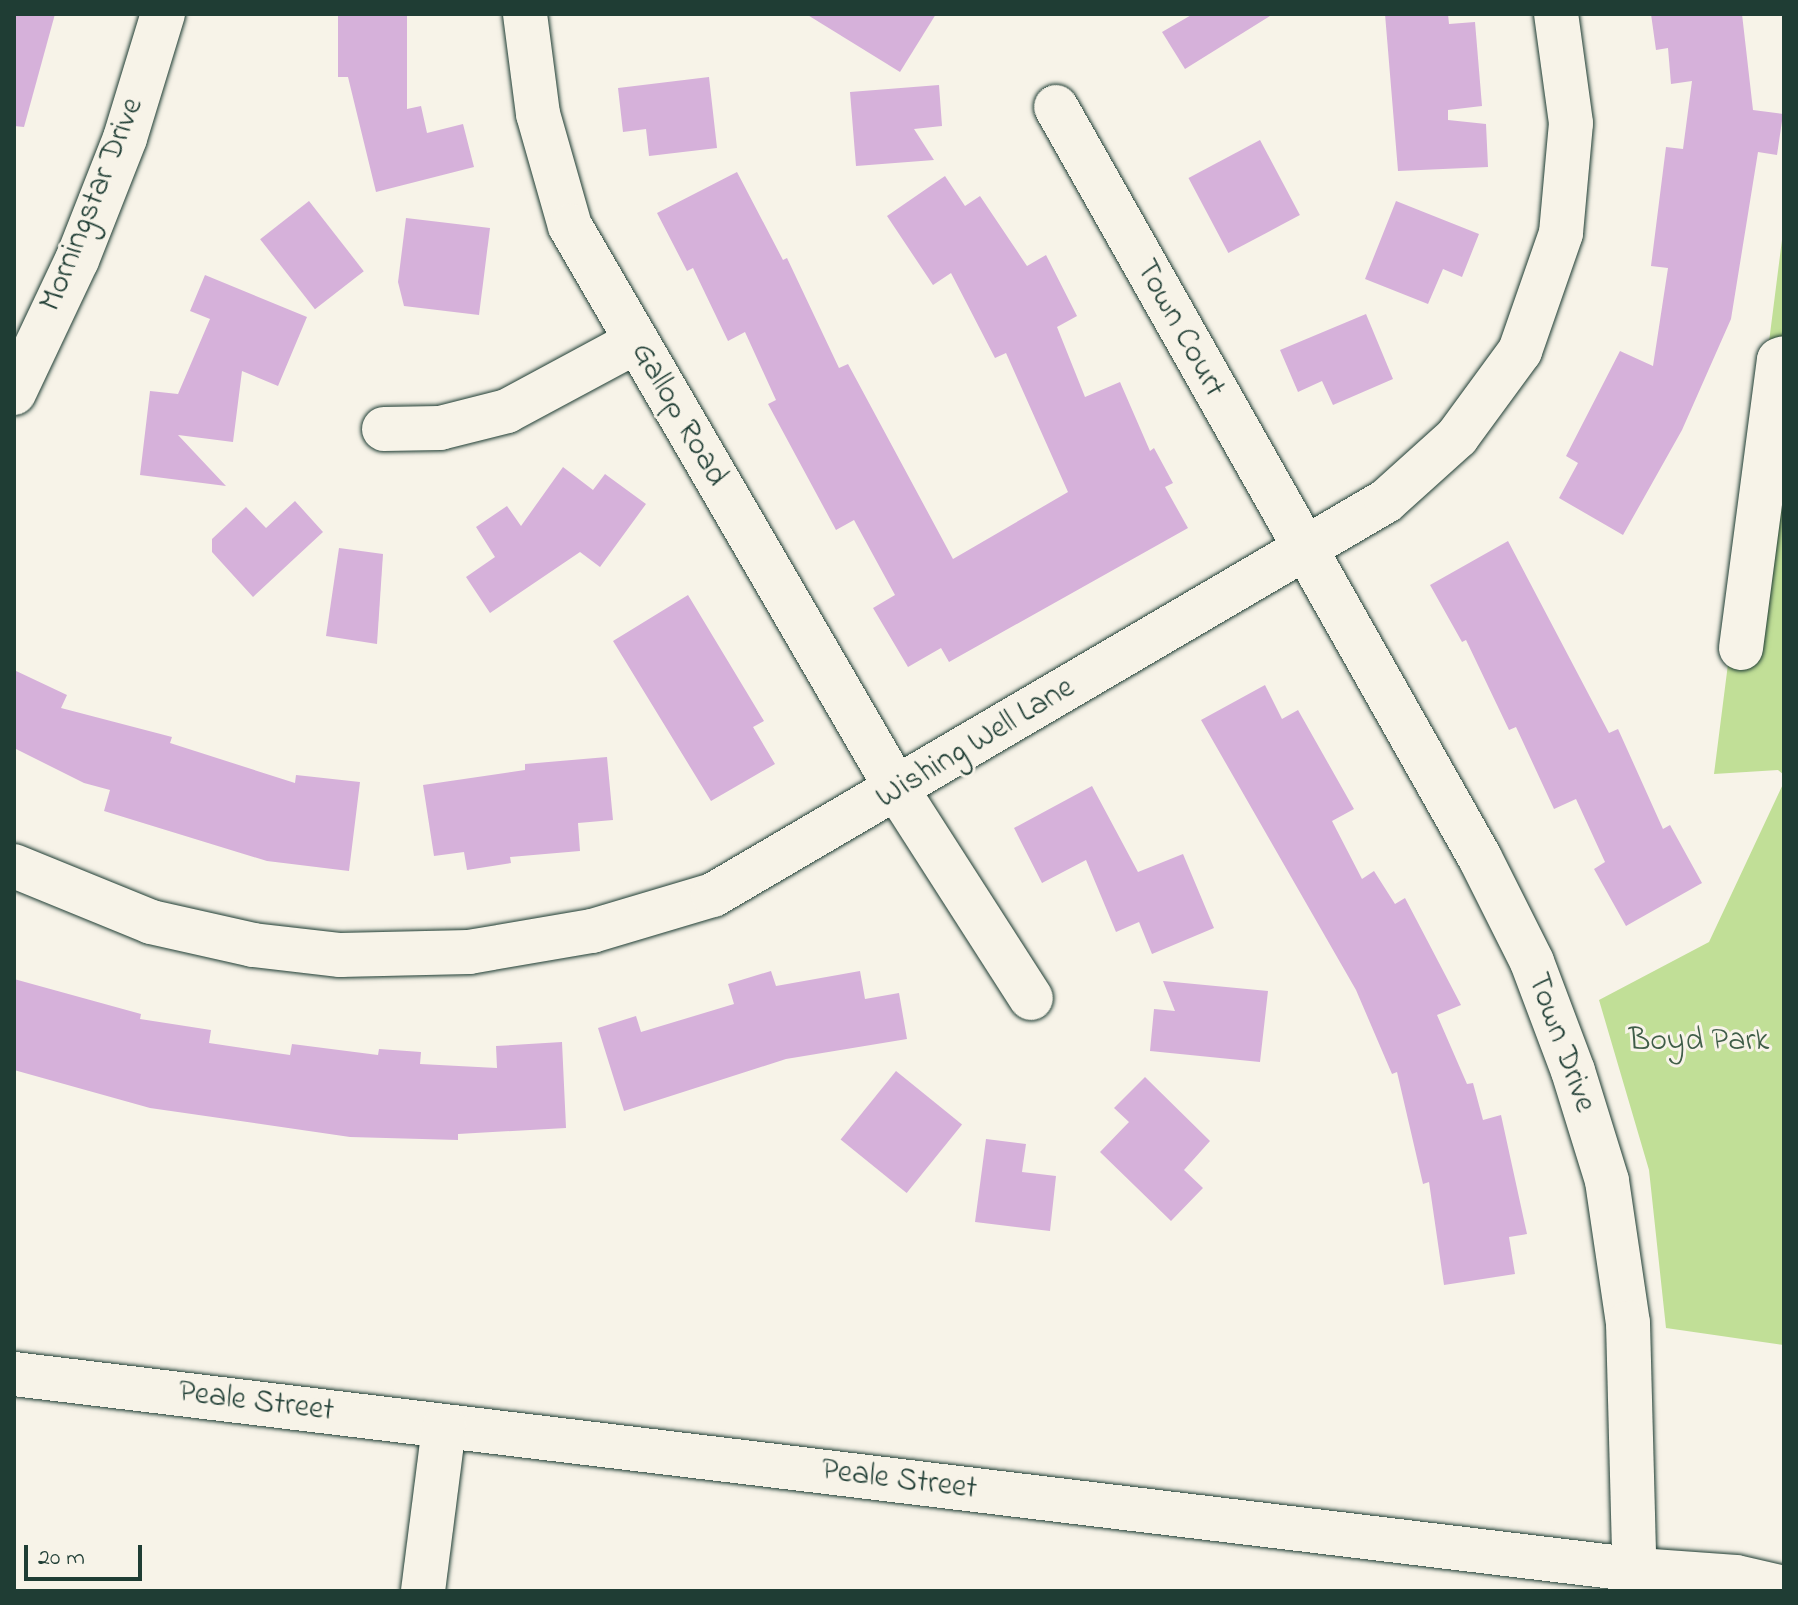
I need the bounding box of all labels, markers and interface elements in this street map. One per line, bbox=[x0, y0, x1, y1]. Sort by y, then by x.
street label: Morningstar Drive bbox=[33, 93, 153, 317]
street label: Town Court bbox=[1125, 253, 1233, 405]
street label: Gallop Road bbox=[621, 336, 735, 494]
street label: Wishing Well Lane bbox=[870, 670, 1082, 818]
street label: Town Drive bbox=[1517, 968, 1603, 1118]
park label: Boyd Park bbox=[1629, 1023, 1769, 1061]
street label: Peale Street bbox=[176, 1374, 336, 1432]
street label: Peale Street bbox=[819, 1452, 979, 1510]
scale bar bbox=[28, 1529, 146, 1579]
text: 20 m bbox=[38, 1541, 85, 1576]

